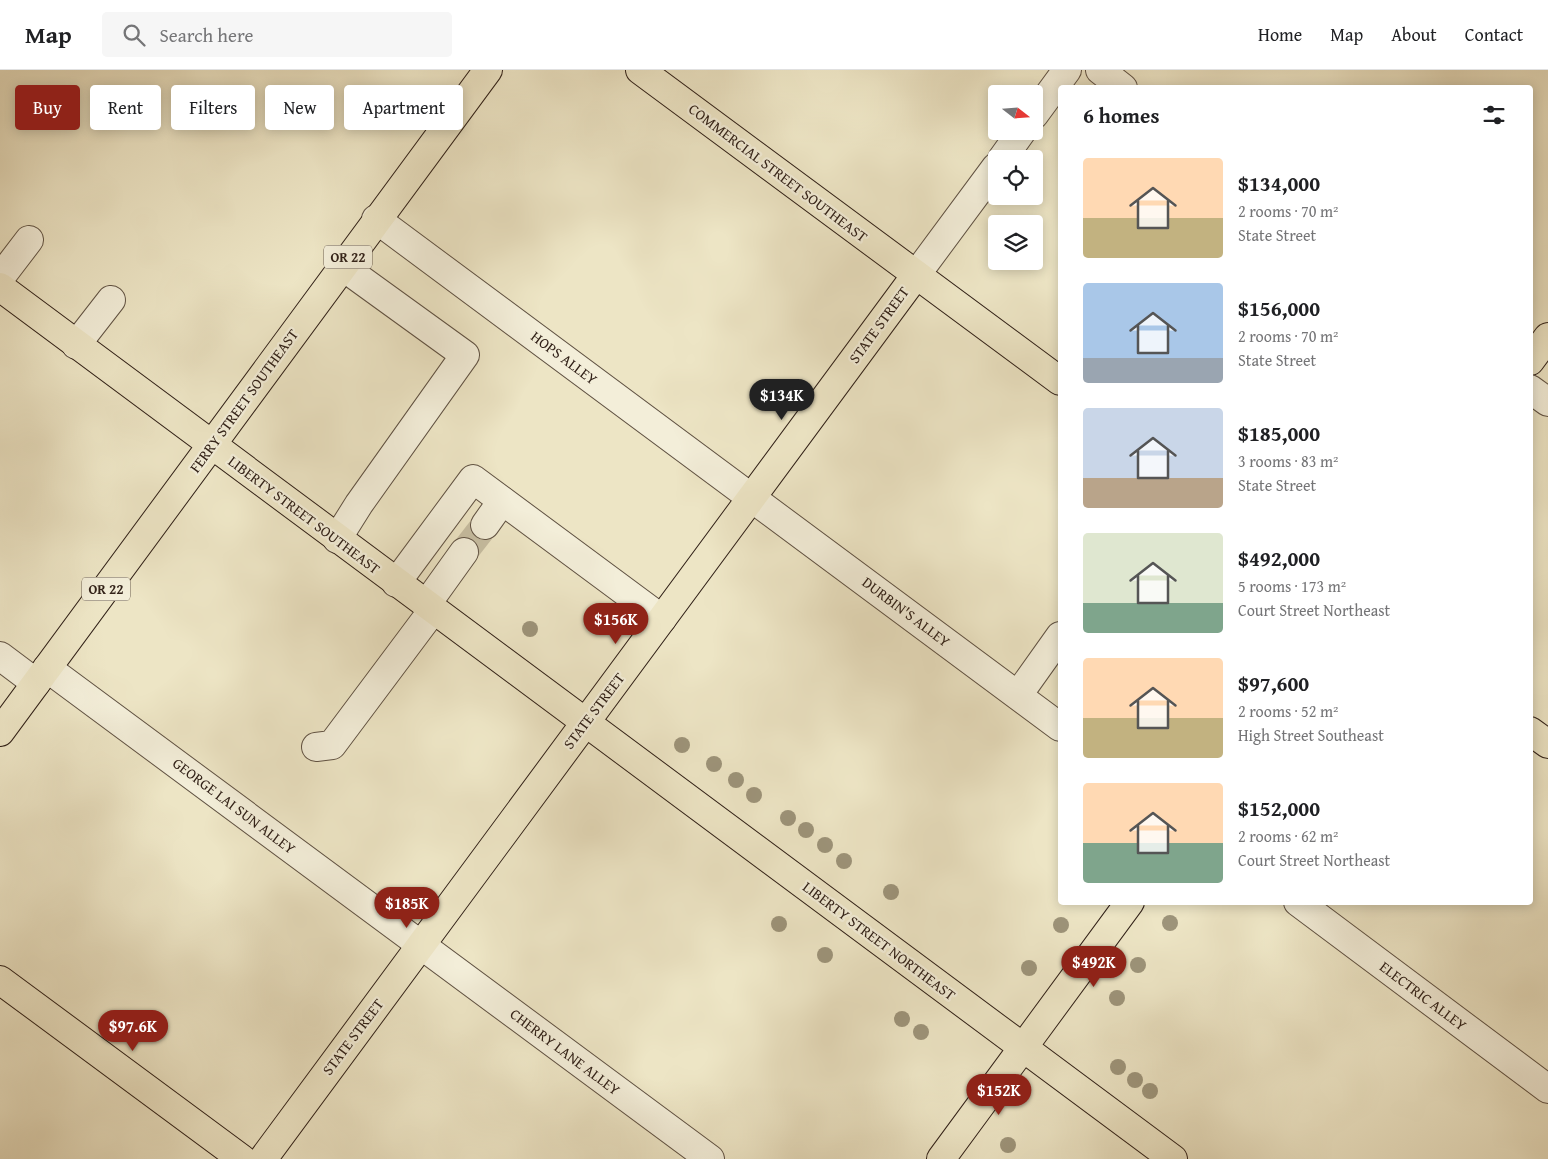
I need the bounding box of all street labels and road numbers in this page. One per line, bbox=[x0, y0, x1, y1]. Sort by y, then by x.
street label: COMMERCIAL STREET SOUTHEAST bbox=[685, 98, 873, 247]
road number: OR 22 bbox=[324, 246, 372, 268]
street label: STATE STREET bbox=[844, 281, 914, 367]
street label: FERRY STREET SOUTHEAST bbox=[184, 324, 303, 477]
street label: HOPS ALLEY bbox=[527, 326, 602, 389]
street label: LIBERTY STREET SOUTHEAST bbox=[224, 450, 385, 579]
street label: DURBIN'S ALLEY bbox=[858, 572, 955, 652]
road number: OR 22 bbox=[82, 578, 130, 600]
street label: STATE STREET bbox=[558, 668, 630, 753]
street label: GEORGE LAI SUN ALLEY bbox=[169, 752, 300, 859]
street label: LIBERTY STREET NORTHEAST bbox=[799, 876, 961, 1005]
street label: ELECTRIC ALLEY bbox=[1375, 956, 1471, 1035]
street label: STATE STREET bbox=[317, 994, 389, 1079]
street label: CHERRY LANE ALLEY bbox=[506, 1003, 625, 1100]

